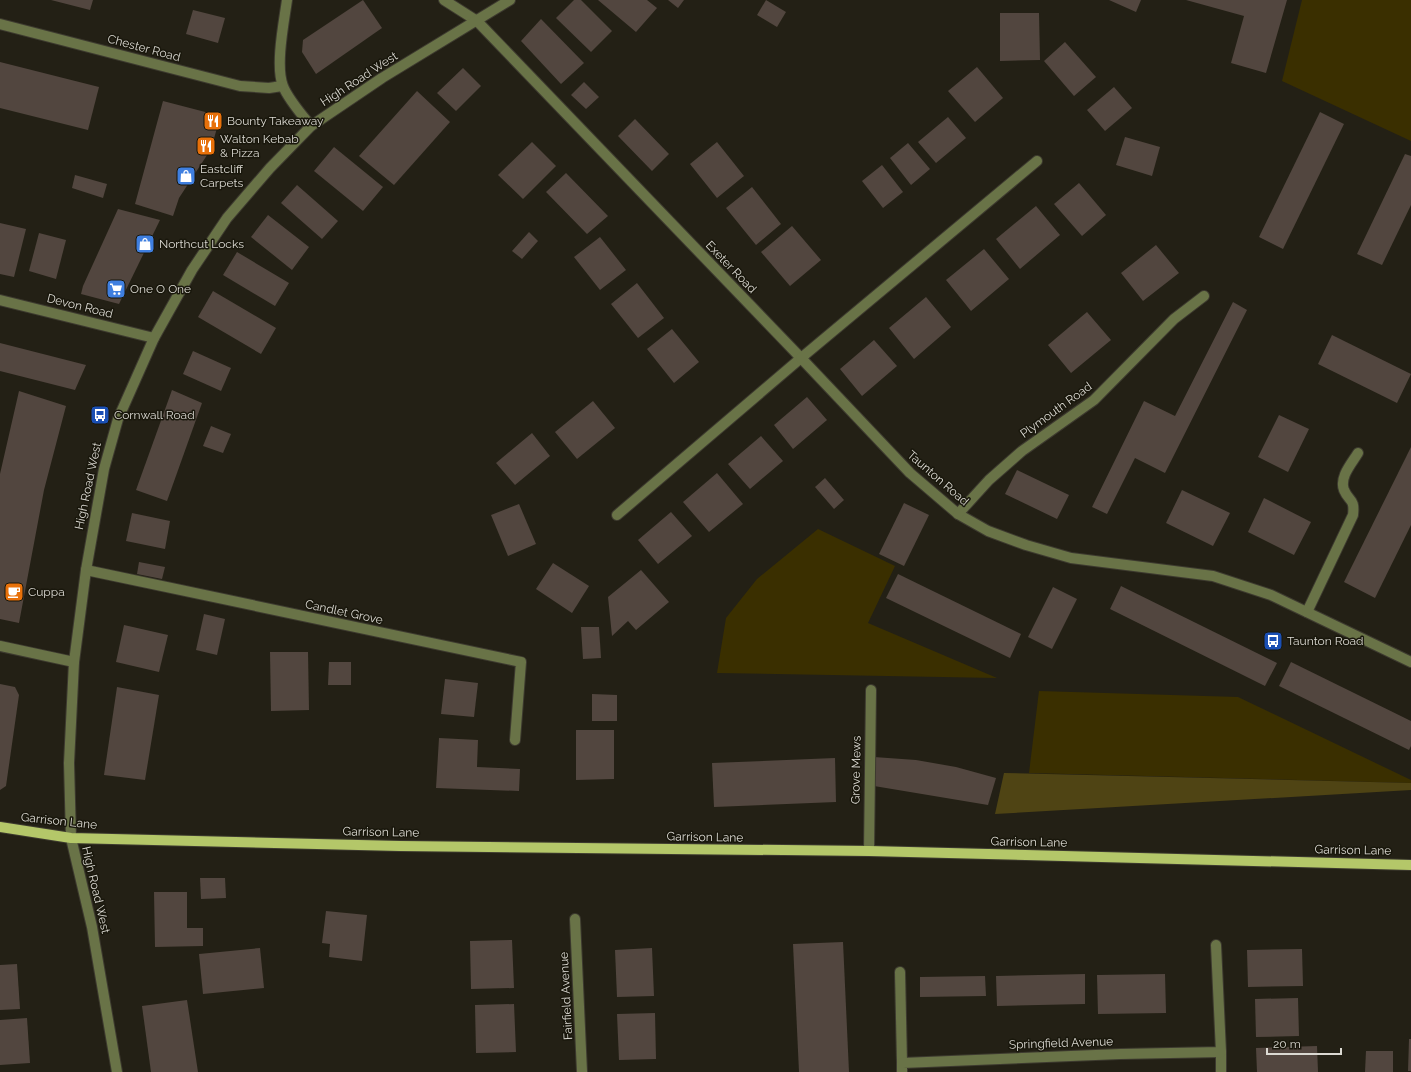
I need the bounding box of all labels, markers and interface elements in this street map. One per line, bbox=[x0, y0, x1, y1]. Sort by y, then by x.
street label: Chester Road bbox=[106, 32, 182, 64]
street label: High Road West bbox=[318, 49, 400, 109]
restaurant icon: Bounty Takeaway bbox=[202, 110, 224, 132]
place label: Bounty Takeaway bbox=[227, 114, 324, 128]
place label: Walton Kebab & Pizza bbox=[220, 132, 299, 160]
restaurant icon: Walton Kebab & Pizza bbox=[195, 135, 217, 157]
place label: Eastcliff Carpets bbox=[200, 162, 244, 190]
shop icon: Eastcliff Carpets bbox=[175, 165, 197, 187]
shop icon: Northcut Locks bbox=[134, 233, 156, 255]
place label: Northcut Locks bbox=[159, 237, 244, 251]
street label: Exeter Road bbox=[703, 238, 759, 296]
supermarket icon: One O One bbox=[105, 278, 127, 300]
place label: One O One bbox=[130, 282, 191, 296]
street label: Devon Road bbox=[45, 291, 115, 321]
street label: Plymouth Road bbox=[1017, 379, 1095, 441]
bus stop icon: Cornwall Road bbox=[89, 404, 111, 426]
place label: Cornwall Road bbox=[114, 408, 195, 422]
street label: High Road West bbox=[72, 441, 104, 531]
street label: Taunton Road bbox=[905, 448, 971, 508]
cafe icon: Cuppa bbox=[3, 581, 25, 603]
place label: Cuppa bbox=[28, 585, 65, 599]
street label: Candlet Grove bbox=[304, 597, 384, 627]
bus stop icon: Taunton Road bbox=[1262, 630, 1284, 652]
place label: Taunton Road bbox=[1287, 634, 1364, 648]
street label: Grove Mews bbox=[848, 735, 864, 804]
street label: Garrison Lane bbox=[20, 810, 98, 832]
street label: Garrison Lane bbox=[343, 824, 419, 840]
street label: Garrison Lane bbox=[667, 829, 743, 845]
street label: Garrison Lane bbox=[991, 834, 1067, 850]
street label: Garrison Lane bbox=[1315, 842, 1391, 858]
street label: High Road West bbox=[79, 845, 113, 935]
street label: Fairfield Avenue bbox=[557, 952, 575, 1040]
scale bar bbox=[1267, 1030, 1341, 1056]
street label: Springfield Avenue bbox=[1009, 1034, 1113, 1052]
text: 20 m bbox=[1273, 1037, 1301, 1051]

